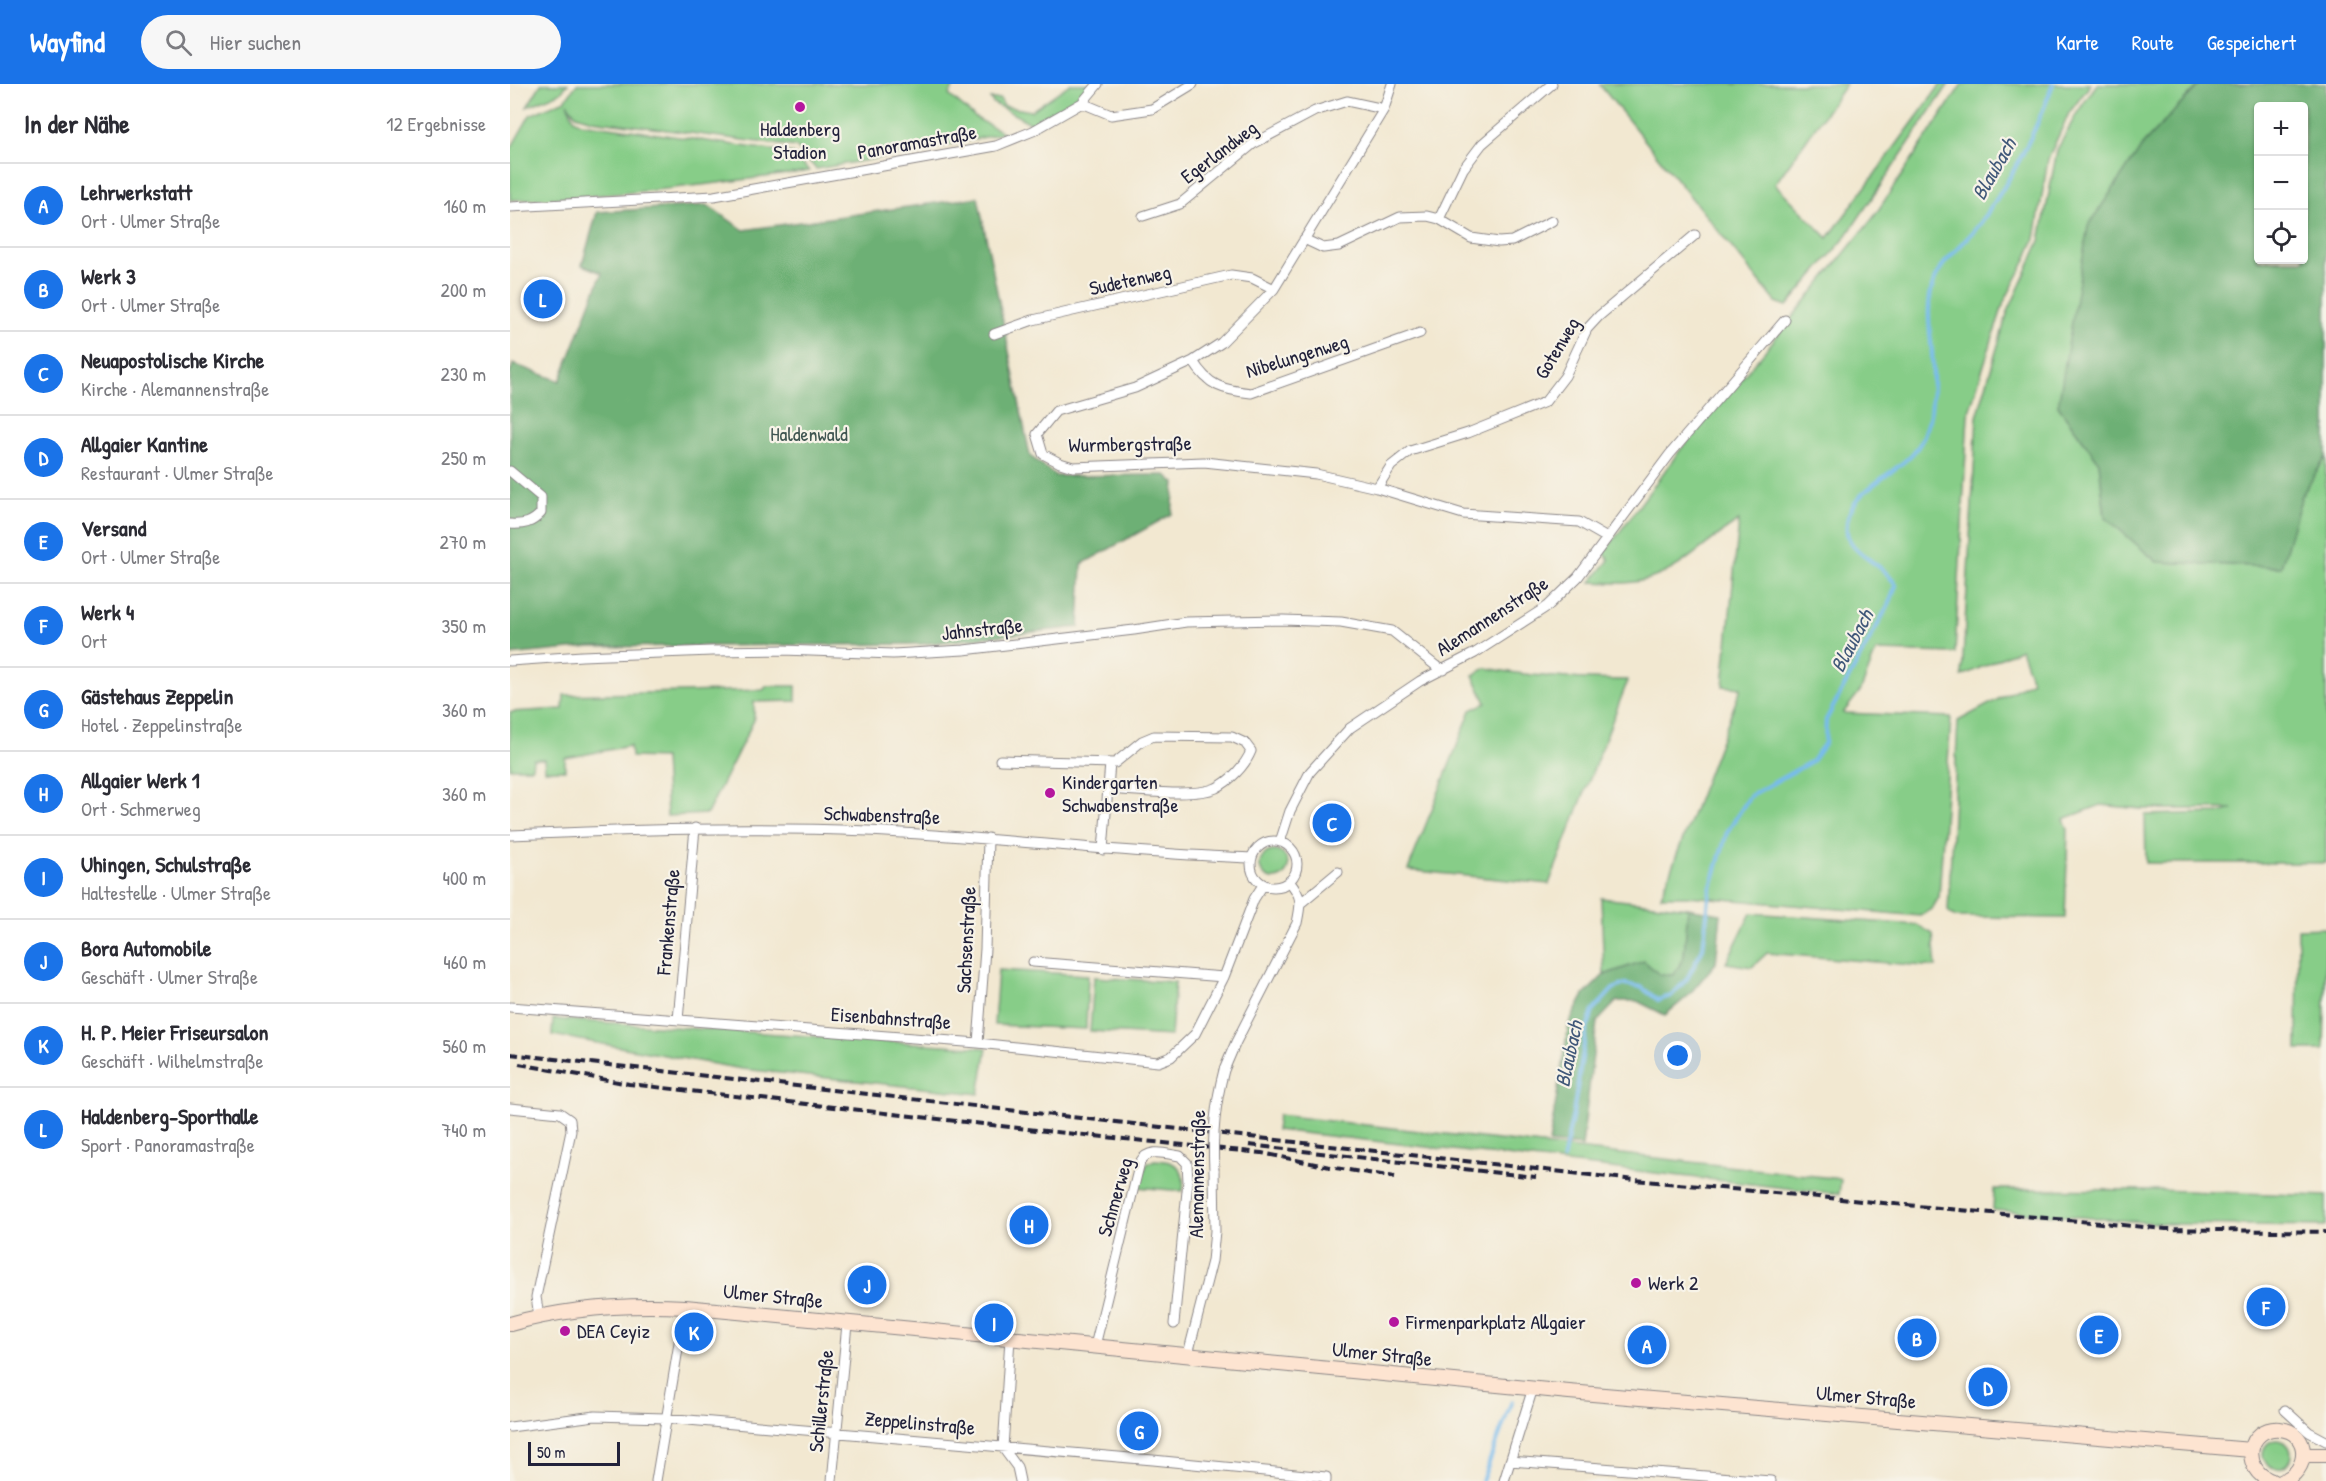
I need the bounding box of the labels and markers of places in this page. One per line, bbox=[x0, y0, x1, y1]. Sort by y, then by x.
marker: Haldenberg Stadion bbox=[793, 100, 807, 114]
place label: Haldenberg Stadion bbox=[760, 115, 840, 165]
pin: L bbox=[524, 276, 562, 322]
place label: Kindergarten Schwabenstraße bbox=[1062, 768, 1178, 818]
marker: Kindergarten Schwabenstraße bbox=[1043, 786, 1057, 800]
pin: C bbox=[1312, 800, 1352, 846]
pin: H bbox=[1010, 1202, 1048, 1248]
pin: J bbox=[848, 1262, 886, 1308]
place label: Werk 2 bbox=[1648, 1269, 1699, 1296]
marker: Werk 2 bbox=[1629, 1276, 1643, 1290]
pin: F bbox=[2246, 1284, 2286, 1330]
pin: I bbox=[974, 1300, 1014, 1346]
place label: Firmenparkplatz Allgaier bbox=[1405, 1308, 1586, 1335]
pin: K bbox=[674, 1310, 714, 1354]
pin: E bbox=[2080, 1312, 2118, 1358]
marker: Firmenparkplatz Allgaier bbox=[1387, 1315, 1401, 1329]
pin: B bbox=[1898, 1316, 1936, 1360]
place label: DEA Ceyiz bbox=[577, 1317, 651, 1344]
pin: A bbox=[1628, 1322, 1666, 1368]
marker: DEA Ceyiz bbox=[558, 1324, 572, 1338]
pin: D bbox=[1968, 1364, 2008, 1410]
pin: G bbox=[1120, 1408, 1158, 1454]

